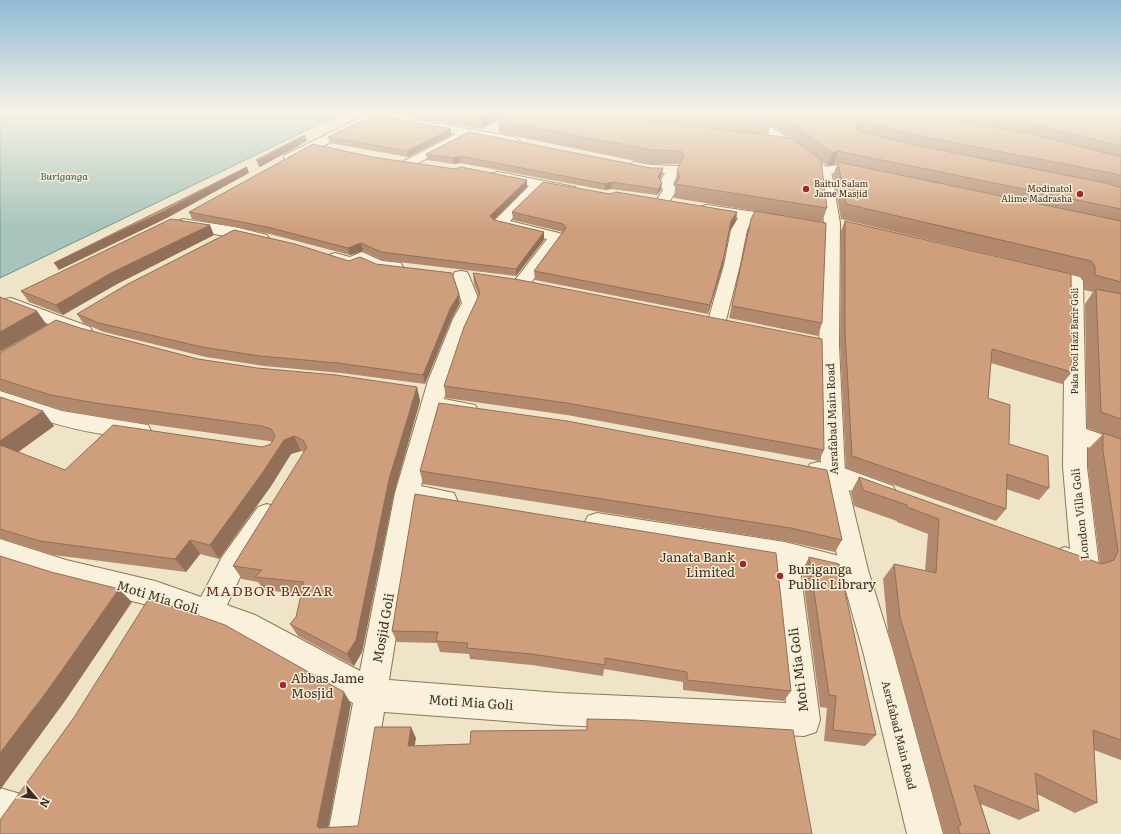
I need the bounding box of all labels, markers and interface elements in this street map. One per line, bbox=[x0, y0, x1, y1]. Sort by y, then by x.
water label: Buriganga bbox=[40, 168, 88, 183]
place label: Baitul Salam Jame Masjid bbox=[814, 176, 869, 200]
place label: Modinatol Alime Madrasha bbox=[1001, 181, 1072, 205]
marker: Baitul Salam Jame Masjid bbox=[801, 184, 811, 194]
marker: Modinatol Alime Madrasha bbox=[1075, 189, 1085, 199]
street label: Paka Pool Hazi Barir Goli bbox=[1067, 288, 1081, 394]
street label: Asrafabad Main Road bbox=[821, 363, 841, 475]
street label: London Villa Goli bbox=[1066, 467, 1092, 561]
place label: Janata Bank Limited bbox=[659, 547, 736, 581]
marker: Janata Bank Limited bbox=[738, 559, 748, 569]
place label: Buriganga Public Library bbox=[788, 559, 877, 593]
marker: Buriganga Public Library bbox=[775, 571, 785, 581]
street label: Moti Mia Goli bbox=[115, 575, 202, 618]
district label: MADBOR BAZAR bbox=[206, 580, 334, 600]
street label: Mosjid Goli bbox=[367, 591, 398, 664]
street label: Moti Mia Goli bbox=[783, 626, 812, 713]
place label: Abbas Jame Mosjid bbox=[291, 668, 364, 702]
street label: Asrafabad Main Road bbox=[879, 678, 921, 791]
marker: Abbas Jame Mosjid bbox=[278, 680, 288, 690]
street label: Moti Mia Goli bbox=[428, 689, 515, 714]
north arrow bbox=[16, 778, 56, 818]
text: N bbox=[36, 795, 55, 811]

